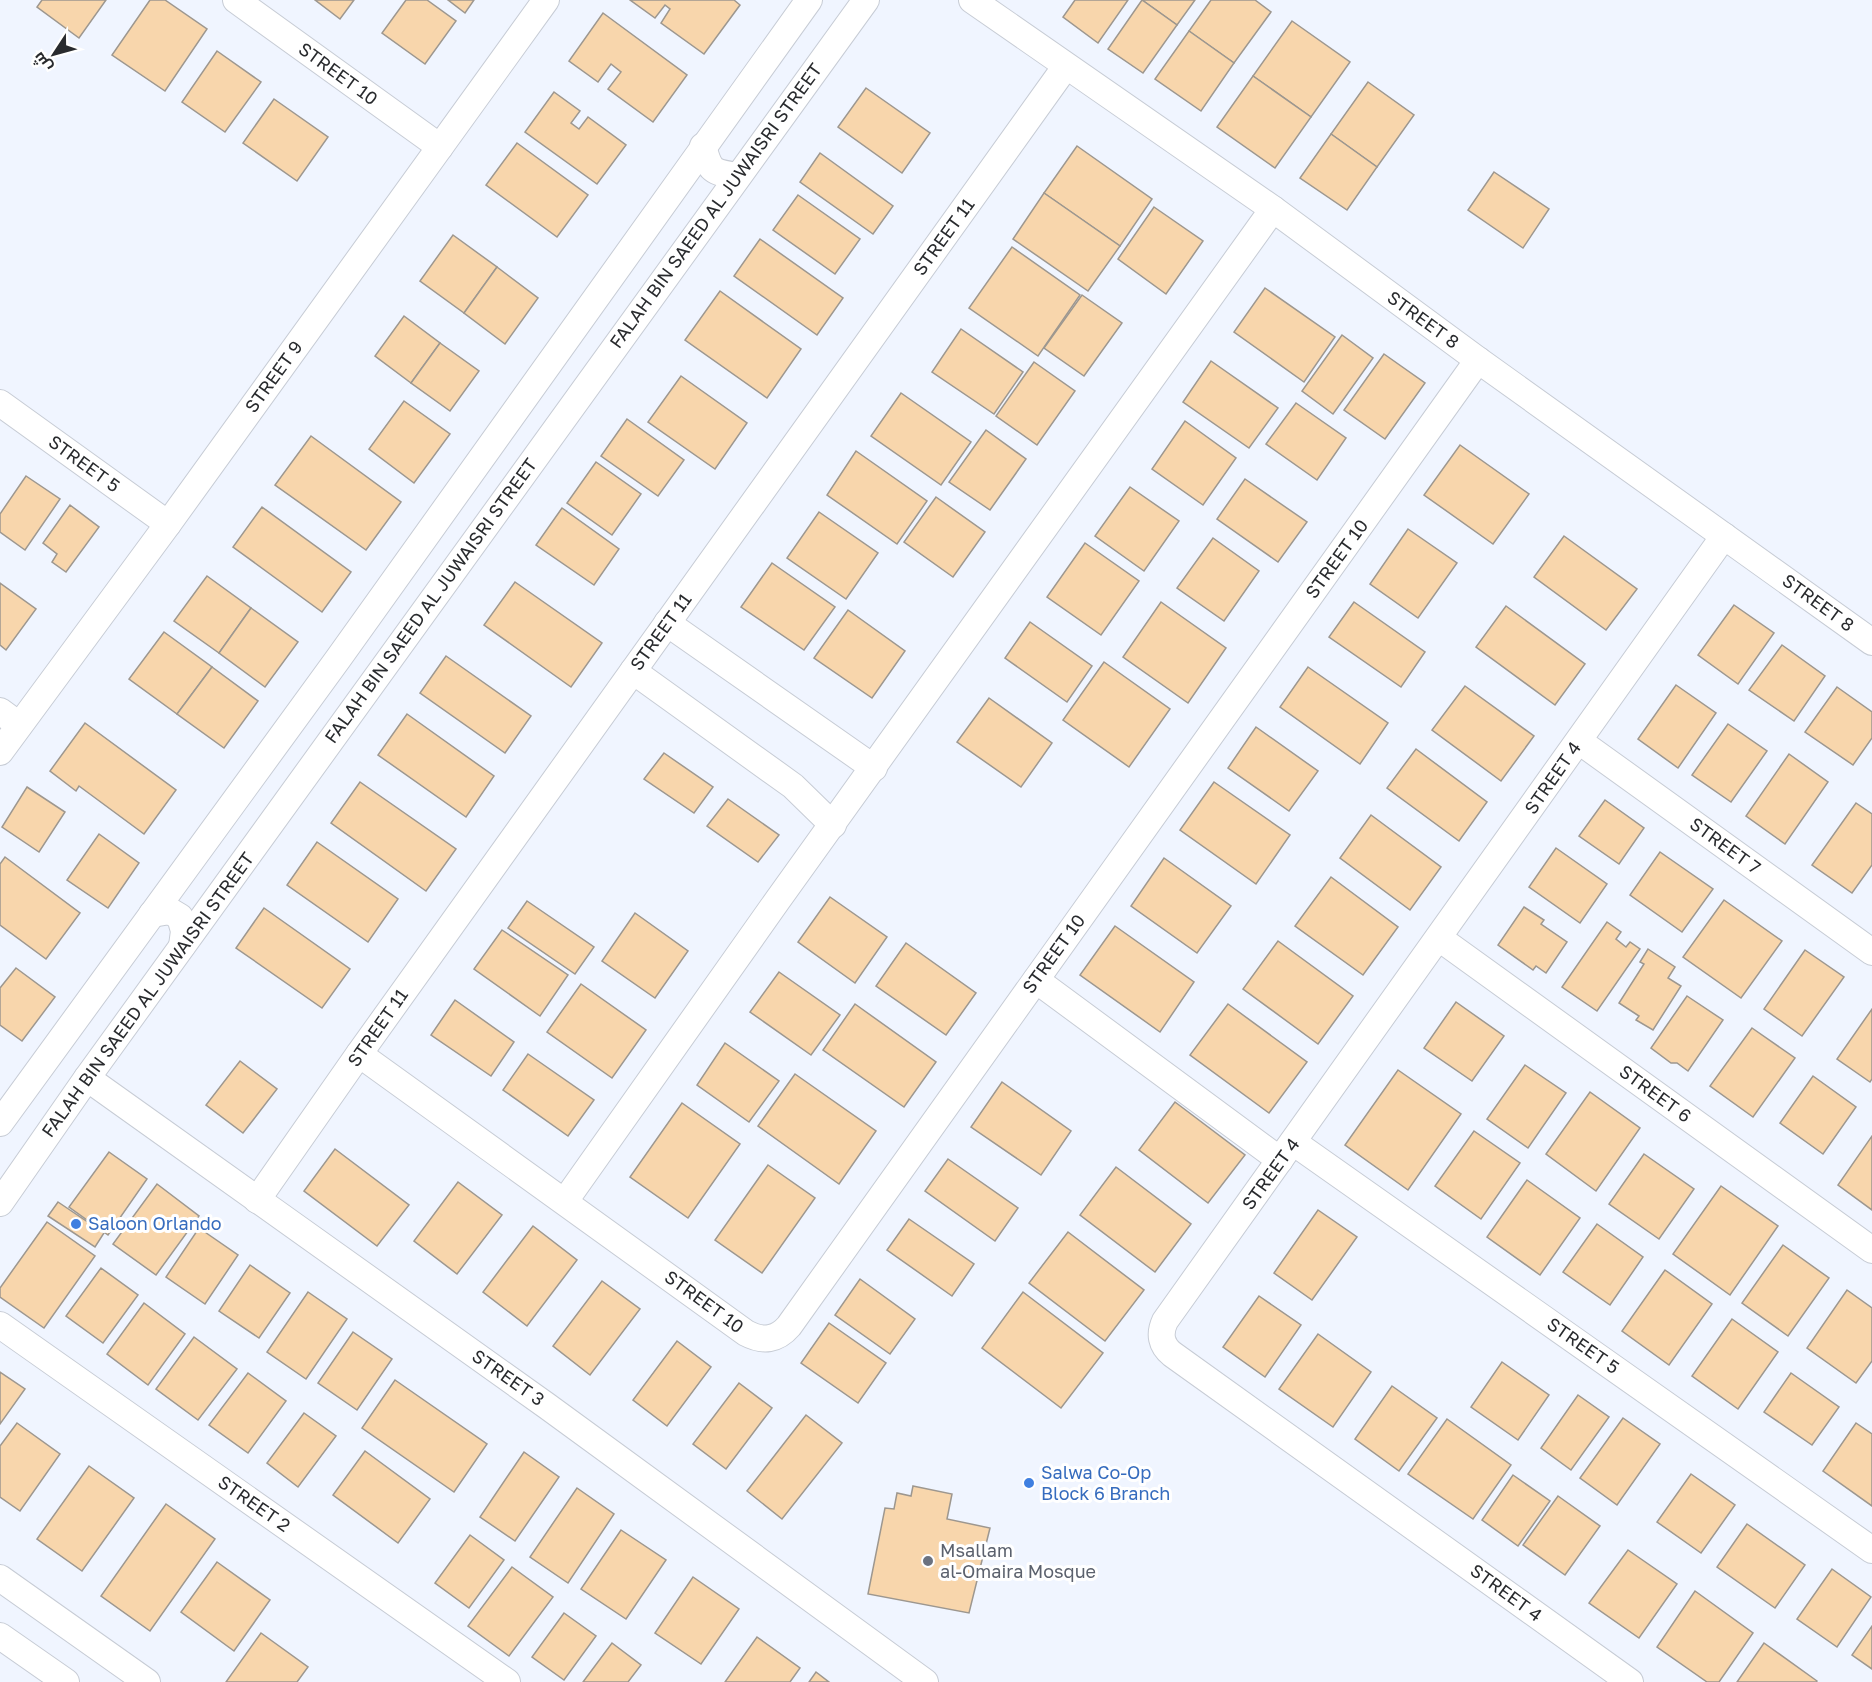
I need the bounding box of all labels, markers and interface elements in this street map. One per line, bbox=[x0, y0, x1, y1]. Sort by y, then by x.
north arrow bbox=[24, 24, 84, 84]
street label: STREET 10 bbox=[295, 37, 382, 109]
text: ش bbox=[28, 49, 56, 77]
street label: FALAH BIN SAEED AL JUWAISRI STREET bbox=[604, 59, 826, 352]
street label: STREET 11 bbox=[908, 193, 979, 279]
street label: STREET 8 bbox=[1383, 286, 1464, 353]
street label: STREET 9 bbox=[240, 336, 307, 417]
street label: STREET 5 bbox=[45, 430, 125, 496]
street label: FALAH BIN SAEED AL JUWAISRI STREET bbox=[319, 454, 541, 747]
street label: STREET 10 bbox=[1300, 515, 1372, 602]
street label: STREET 8 bbox=[1778, 569, 1859, 636]
street label: STREET 11 bbox=[625, 588, 696, 674]
street label: STREET 4 bbox=[1519, 737, 1585, 818]
street label: STREET 7 bbox=[1686, 812, 1765, 878]
street label: FALAH BIN SAEED AL JUWAISRI STREET bbox=[36, 848, 258, 1141]
street label: STREET 10 bbox=[1017, 910, 1089, 997]
street label: STREET 11 bbox=[342, 984, 412, 1071]
street label: STREET 6 bbox=[1615, 1060, 1696, 1127]
street label: STREET 4 bbox=[1237, 1133, 1304, 1214]
place label: Saloon Orlando bbox=[88, 1212, 222, 1234]
marker: Saloon Orlando bbox=[69, 1217, 83, 1231]
street label: STREET 10 bbox=[661, 1265, 748, 1337]
street label: STREET 5 bbox=[1543, 1312, 1624, 1378]
street label: STREET 3 bbox=[468, 1344, 549, 1410]
place label: Salwa Co-Op Block 6 Branch bbox=[1041, 1461, 1170, 1504]
street label: STREET 2 bbox=[214, 1470, 295, 1536]
marker: Salwa Co-Op Block 6 Branch bbox=[1022, 1476, 1036, 1490]
place label: Msallam al-Omaira Mosque bbox=[940, 1539, 1096, 1582]
marker: Msallam al-Omaira Mosque bbox=[921, 1554, 935, 1568]
street label: STREET 4 bbox=[1466, 1559, 1547, 1626]

